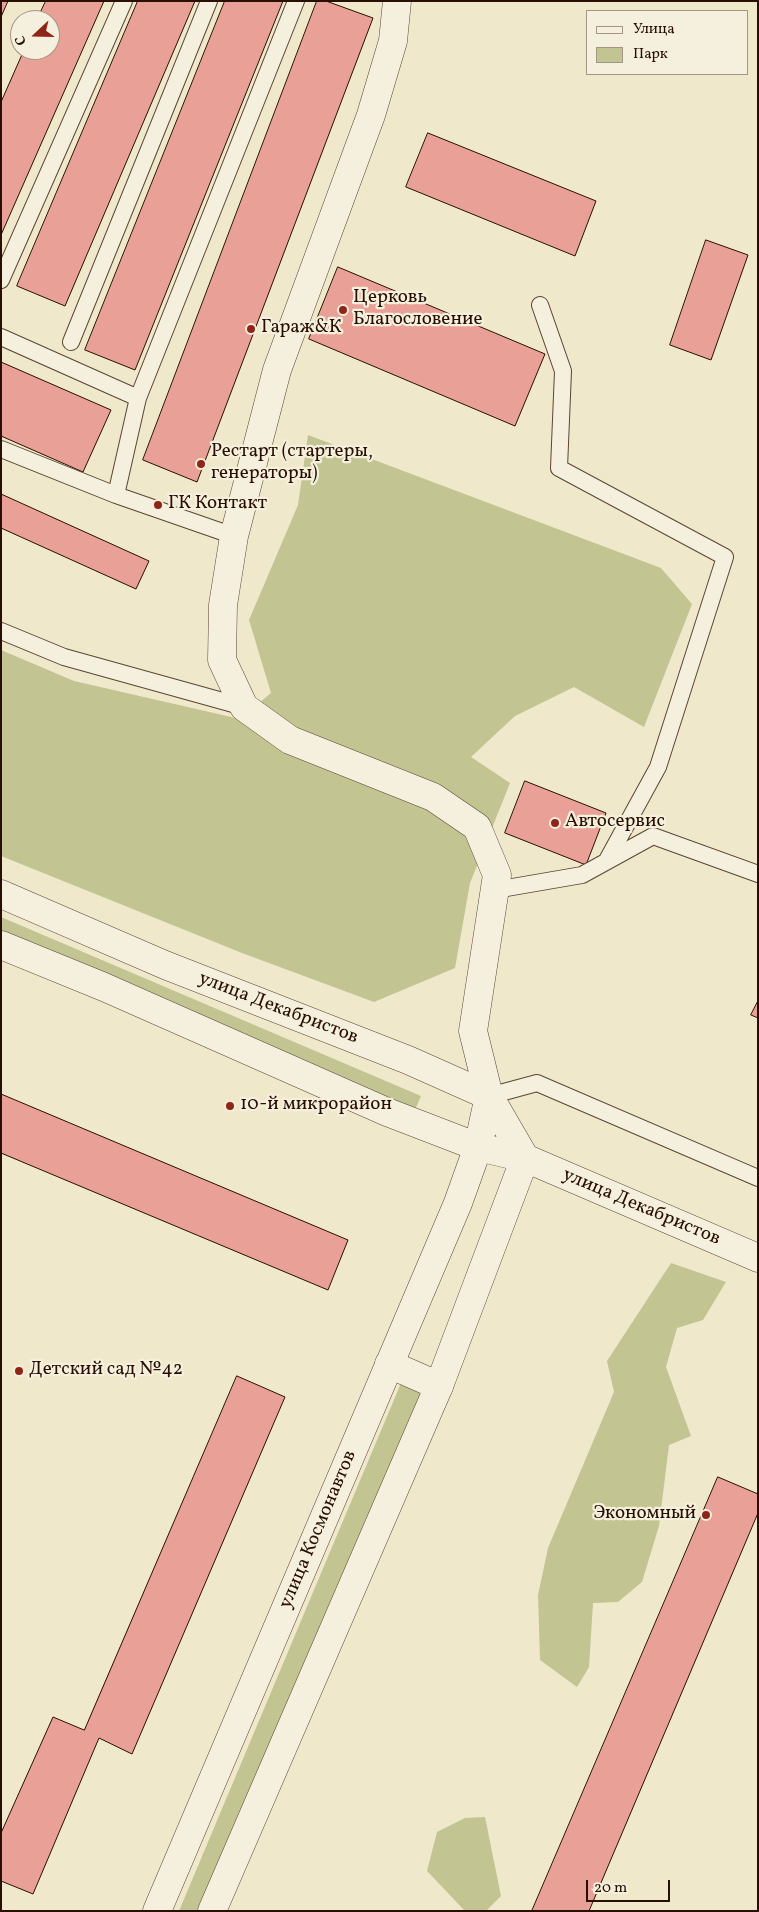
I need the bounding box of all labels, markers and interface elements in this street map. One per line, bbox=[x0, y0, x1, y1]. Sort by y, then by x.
north arrow bbox=[10, 10, 60, 60]
legend bbox=[586, 10, 749, 75]
text: Улица bbox=[633, 19, 675, 40]
text: С bbox=[11, 33, 32, 48]
text: Парк bbox=[633, 44, 668, 65]
place label: Церковь Благословение bbox=[353, 288, 483, 332]
marker: Церковь Благословение bbox=[337, 304, 349, 316]
place label: Гараж&К bbox=[261, 318, 342, 340]
marker: Гараж&К bbox=[245, 323, 257, 335]
place label: Рестарт (стартеры, генераторы) bbox=[211, 442, 373, 486]
marker: Рестарт (стартеры, генераторы) bbox=[195, 458, 207, 470]
place label: ГК Контакт bbox=[168, 494, 267, 516]
marker: ГК Контакт bbox=[152, 499, 164, 511]
place label: Автосервис bbox=[565, 812, 665, 834]
marker: Автосервис bbox=[549, 817, 561, 829]
street label: улица Декабристов bbox=[195, 968, 361, 1050]
place label: 10-й микрорайон bbox=[240, 1095, 392, 1117]
marker: 10-й микрорайон bbox=[224, 1100, 236, 1112]
street label: улица Декабристов bbox=[559, 1164, 723, 1252]
place label: Детский сад №42 bbox=[29, 1360, 183, 1382]
marker: Детский сад №42 bbox=[13, 1365, 25, 1377]
street label: улица Космонавтов bbox=[275, 1447, 363, 1613]
place label: Экономный bbox=[593, 1504, 696, 1526]
marker: Экономный bbox=[700, 1509, 712, 1521]
scale bar bbox=[589, 1870, 673, 1902]
text: 20 m bbox=[594, 1878, 627, 1899]

